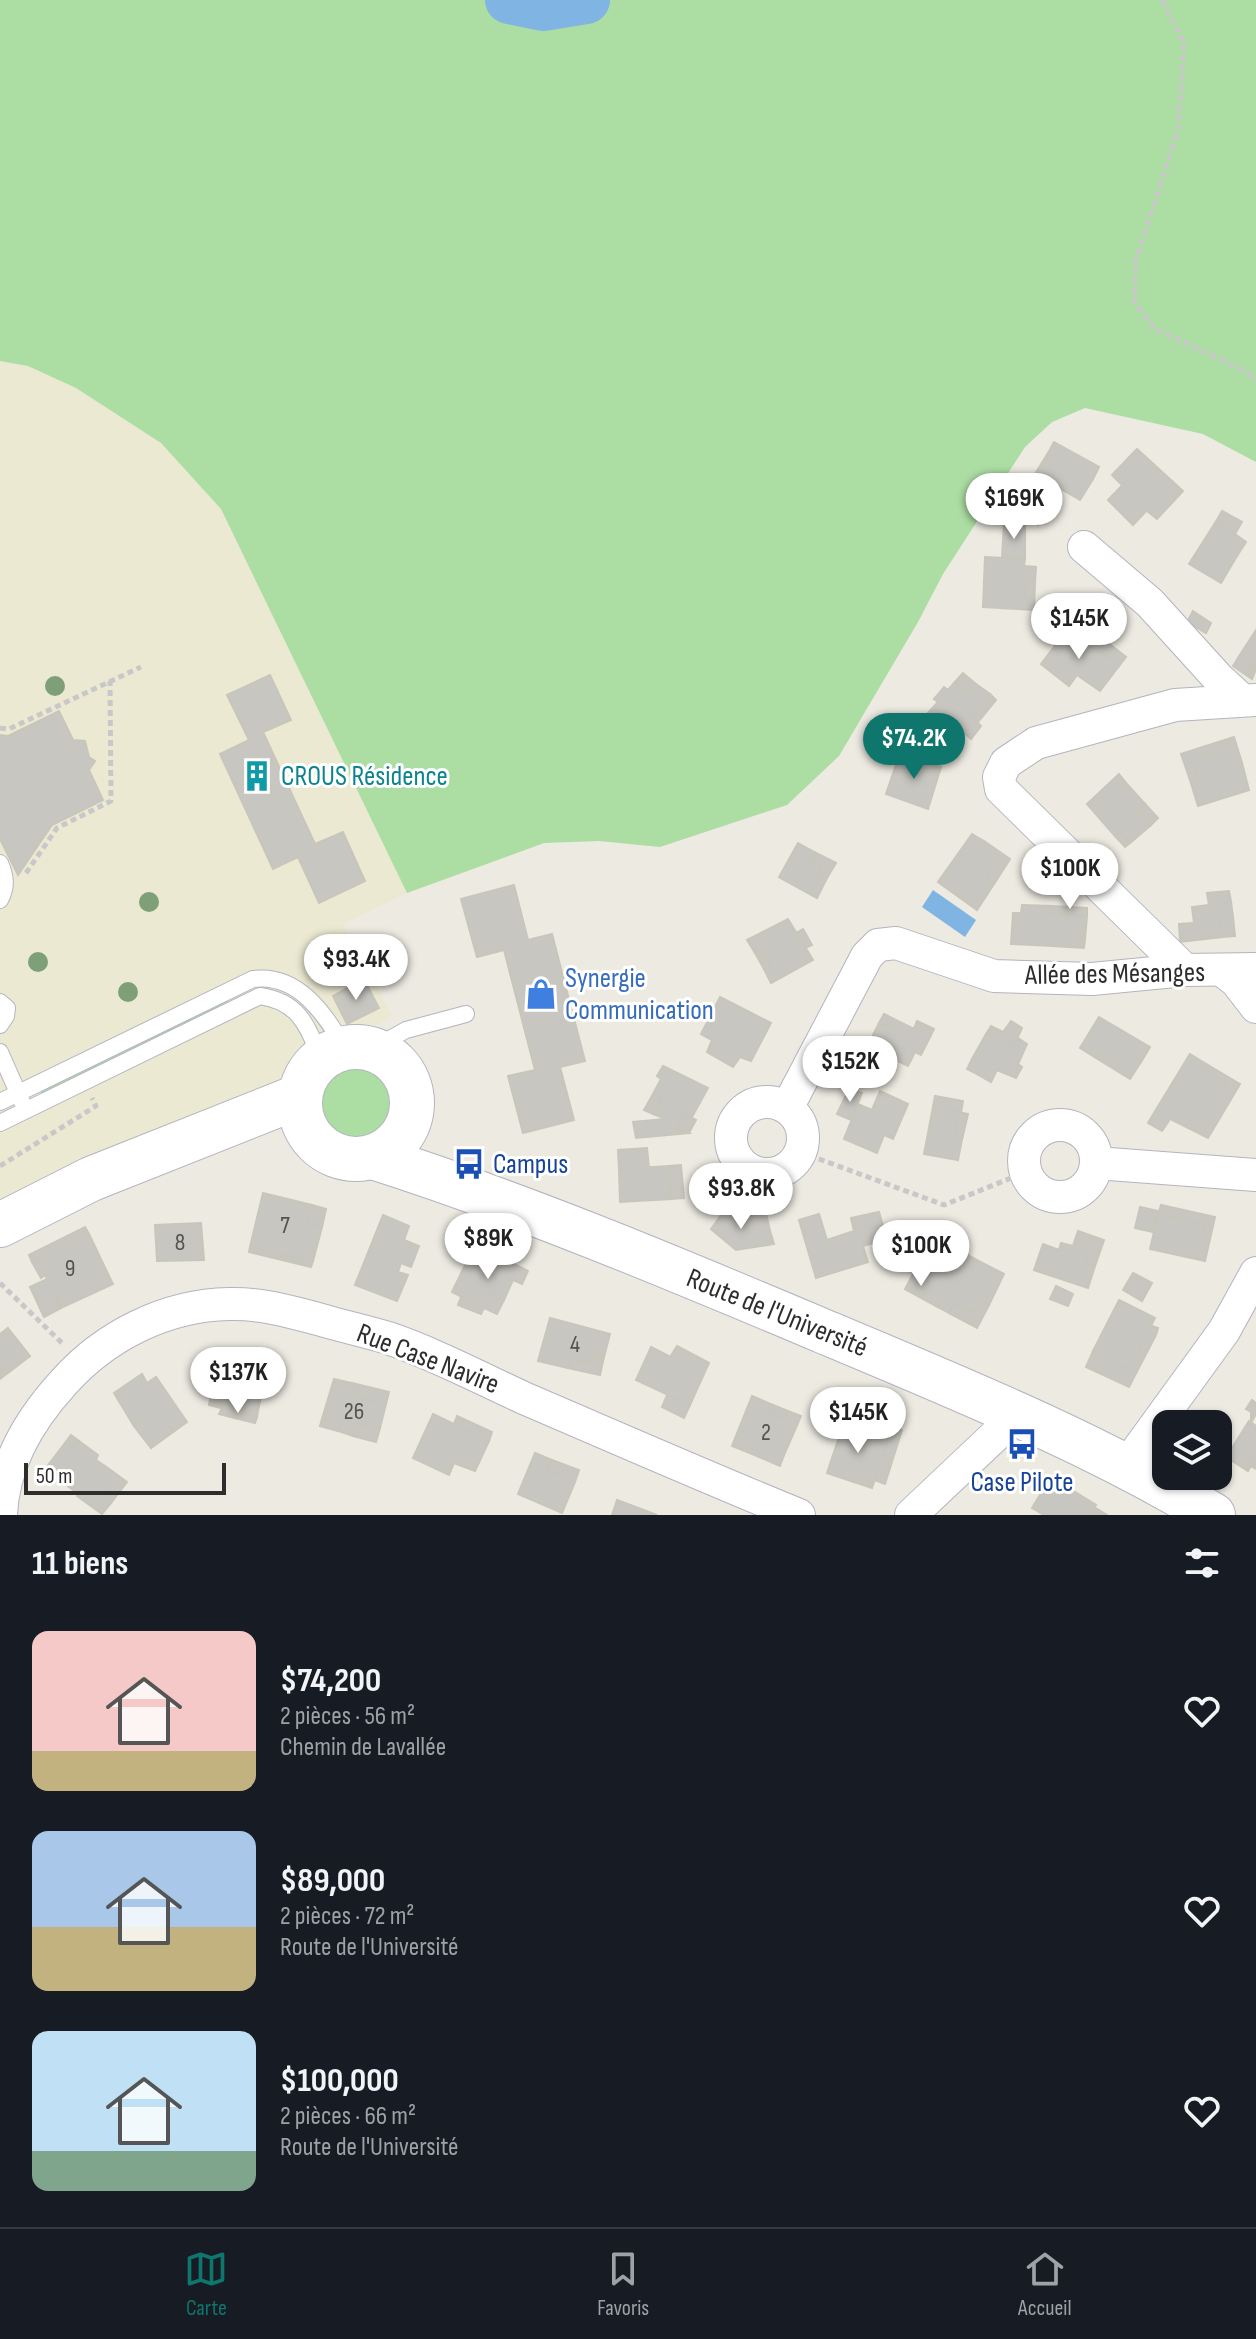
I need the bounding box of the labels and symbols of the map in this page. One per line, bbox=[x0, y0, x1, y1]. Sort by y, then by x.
pin: $169K bbox=[958, 473, 1070, 541]
pin: $145K bbox=[1023, 593, 1135, 661]
pin: $74.2K bbox=[849, 713, 979, 781]
building icon: CROUS Résidence bbox=[240, 759, 274, 793]
place label: CROUS Résidence bbox=[281, 760, 448, 793]
pin: $100K bbox=[1014, 843, 1126, 911]
pin: $93.4K bbox=[291, 934, 421, 1002]
street label: Allée des Mésanges bbox=[1024, 956, 1205, 992]
place label: Synergie Communication bbox=[565, 962, 714, 1027]
shop icon: Synergie Communication bbox=[524, 977, 558, 1011]
pin: $152K bbox=[794, 1036, 906, 1104]
bus stop icon: Campus bbox=[452, 1147, 486, 1181]
place label: Campus bbox=[493, 1148, 568, 1181]
pin: $93.8K bbox=[676, 1163, 806, 1231]
house number: 7 bbox=[280, 1211, 290, 1240]
pin: $89K bbox=[441, 1213, 535, 1281]
pin: $100K bbox=[865, 1220, 977, 1288]
house number: 8 bbox=[175, 1228, 185, 1257]
house number: 9 bbox=[65, 1254, 75, 1283]
street label: Route de l'Université bbox=[682, 1262, 872, 1364]
street label: Rue Case Navire bbox=[352, 1317, 504, 1401]
house number: 4 bbox=[570, 1330, 580, 1359]
pin: $137K bbox=[182, 1347, 294, 1415]
pin: $145K bbox=[802, 1387, 914, 1455]
house number: 26 bbox=[344, 1397, 364, 1426]
house number: 2 bbox=[761, 1418, 771, 1447]
bus stop icon: Case Pilote bbox=[1005, 1427, 1039, 1461]
scale bar bbox=[24, 1459, 226, 1495]
place label: Case Pilote bbox=[970, 1466, 1074, 1499]

